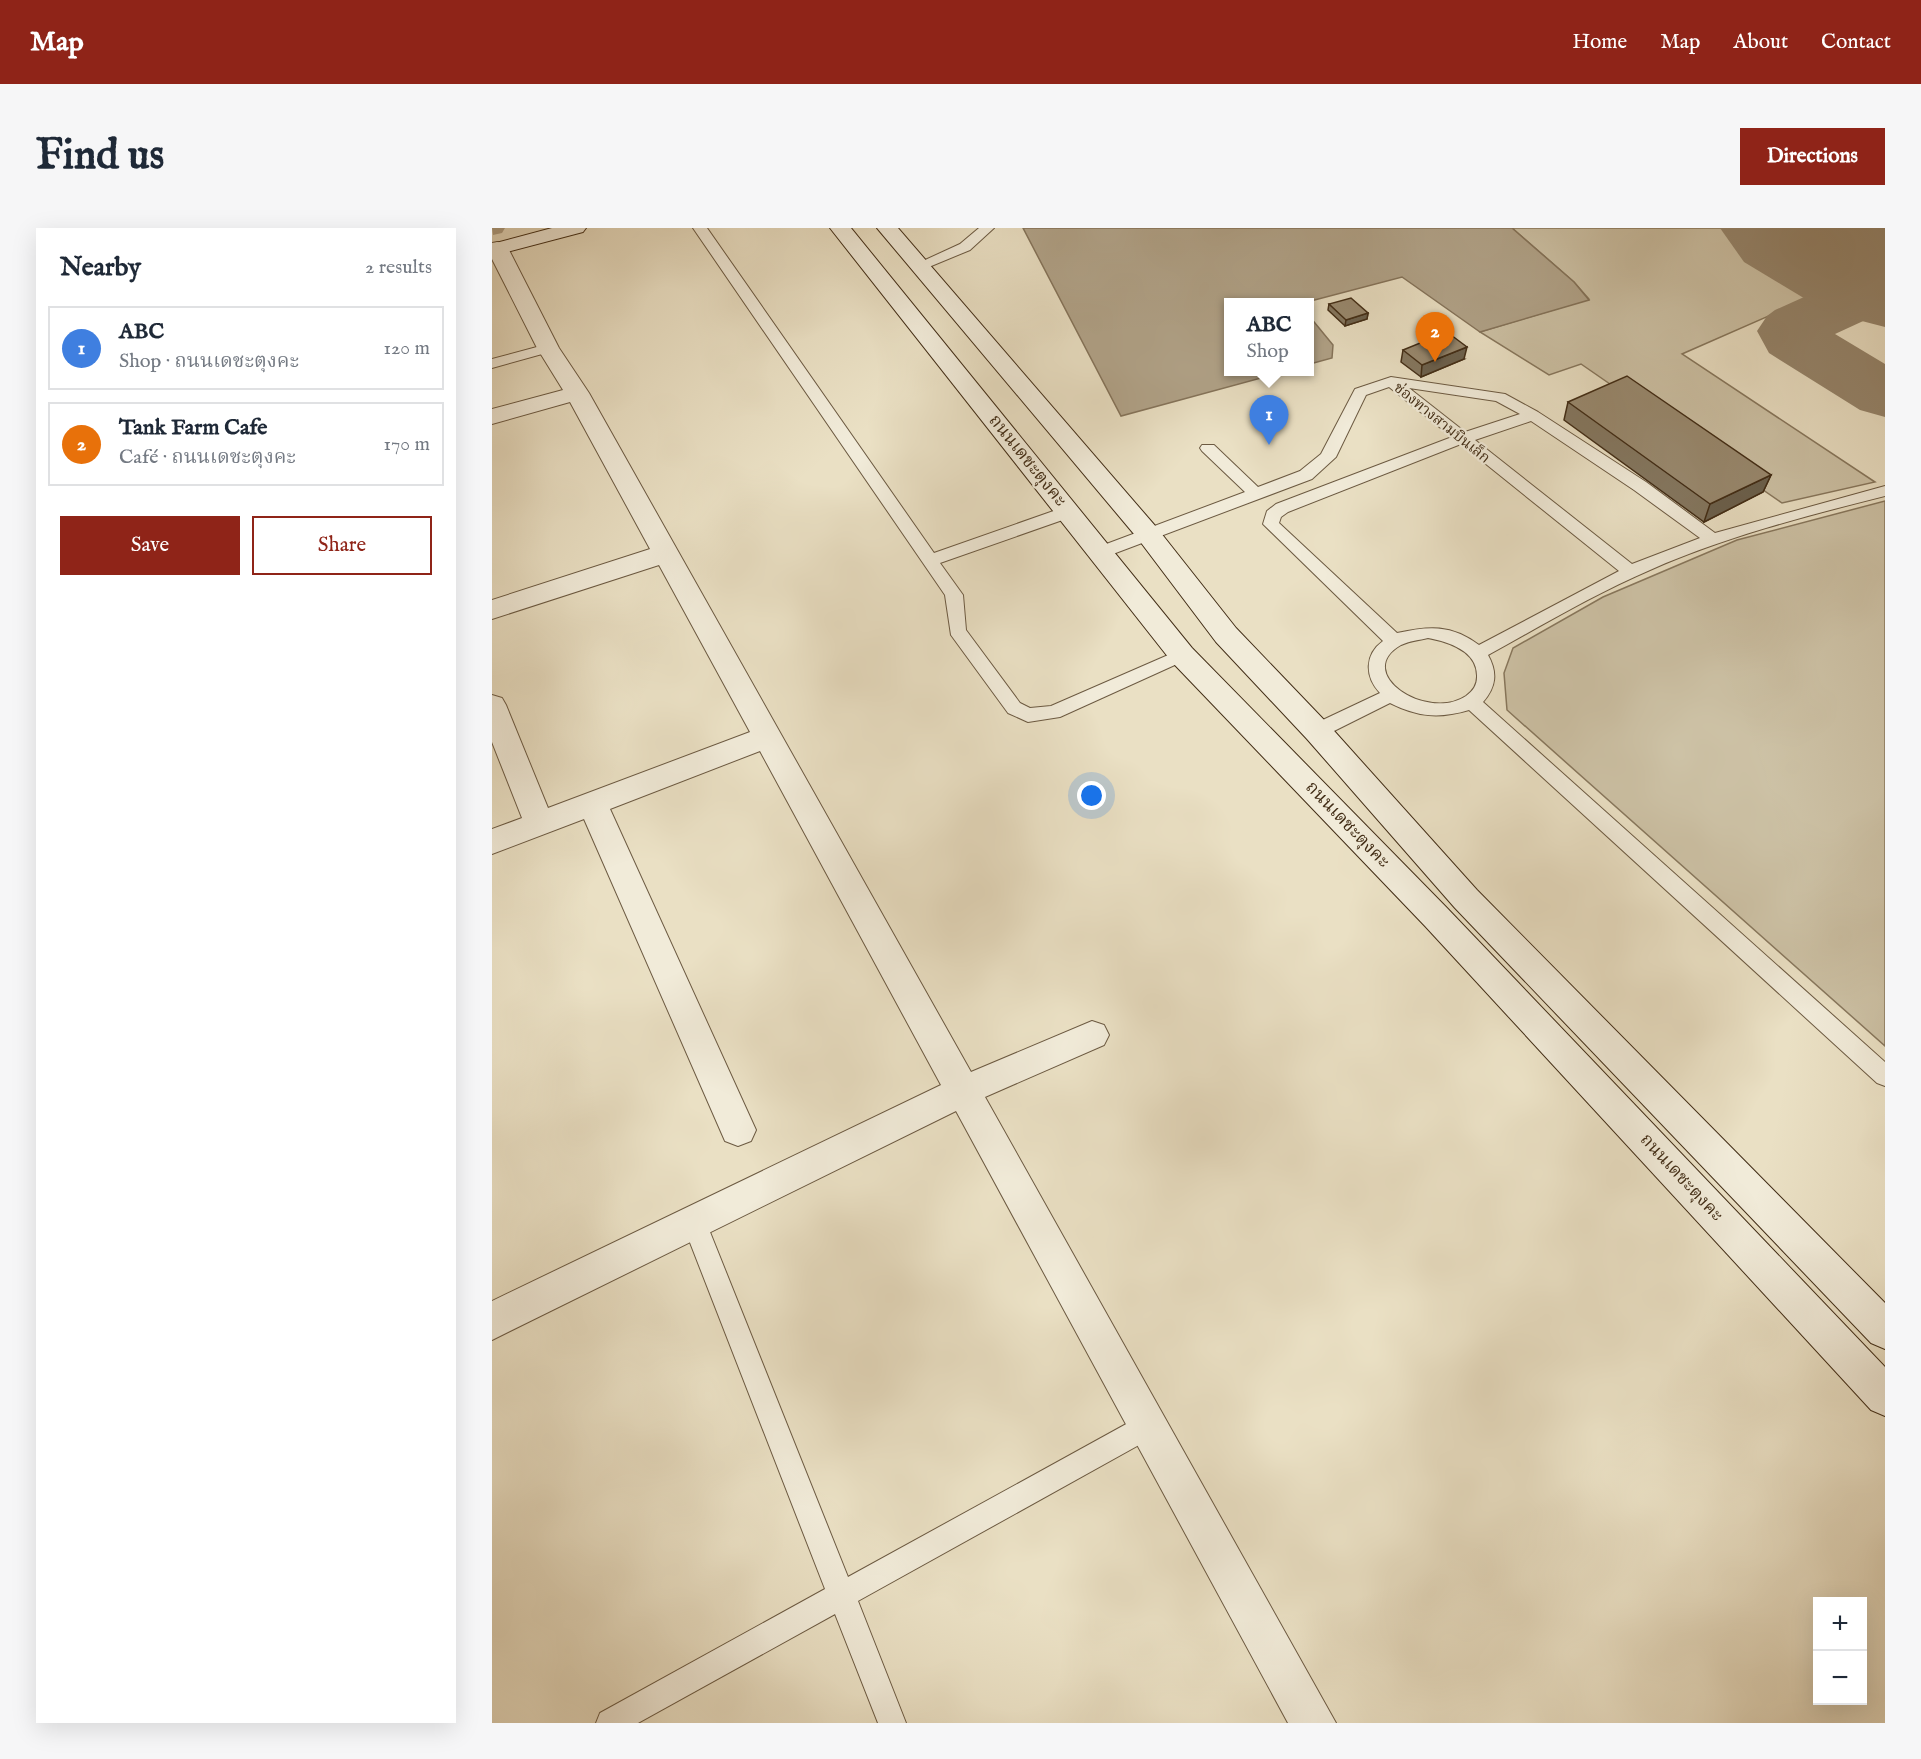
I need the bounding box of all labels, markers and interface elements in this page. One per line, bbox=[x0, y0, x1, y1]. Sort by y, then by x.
text: Map bbox=[30, 25, 84, 60]
text: Home bbox=[1572, 29, 1627, 56]
text: Map bbox=[1660, 29, 1700, 56]
text: About bbox=[1733, 29, 1788, 56]
text: Contact bbox=[1821, 29, 1891, 56]
button: Directions bbox=[1740, 128, 1885, 185]
text: Find us bbox=[36, 130, 164, 183]
text: Nearby bbox=[60, 251, 141, 284]
text: 2 results bbox=[365, 255, 432, 280]
popup bbox=[1224, 298, 1314, 376]
text: ABC bbox=[1246, 311, 1292, 339]
pin: 2 bbox=[1416, 312, 1454, 362]
text: ABC bbox=[119, 318, 164, 346]
text: 1 bbox=[78, 336, 85, 361]
text: 120 m bbox=[384, 336, 430, 361]
text: Shop bbox=[1246, 339, 1289, 364]
text: Shop · ถนนเดชะตุงคะ bbox=[119, 349, 299, 374]
street label: ช่องทางสามบินเล็ก bbox=[1390, 378, 1494, 468]
pin: 1 bbox=[1250, 396, 1288, 445]
street label: ถนนเดชะตุงคะ bbox=[983, 410, 1071, 512]
text: Tank Farm Cafe bbox=[119, 414, 267, 442]
text: 2 bbox=[77, 432, 86, 457]
text: 170 m bbox=[384, 432, 430, 457]
text: Café · ถนนเดชะตุงคะ bbox=[119, 445, 296, 470]
button: Save bbox=[60, 516, 240, 575]
button: Share bbox=[252, 516, 432, 575]
street label: ถนนเดชะตุงคะ bbox=[1300, 777, 1394, 873]
your location bbox=[1077, 781, 1106, 810]
street label: ถนนเดชะตุงคะ bbox=[1634, 1129, 1728, 1227]
map controls bbox=[1813, 1597, 1867, 1705]
button: + bbox=[1813, 1597, 1867, 1651]
button: − bbox=[1813, 1651, 1867, 1705]

